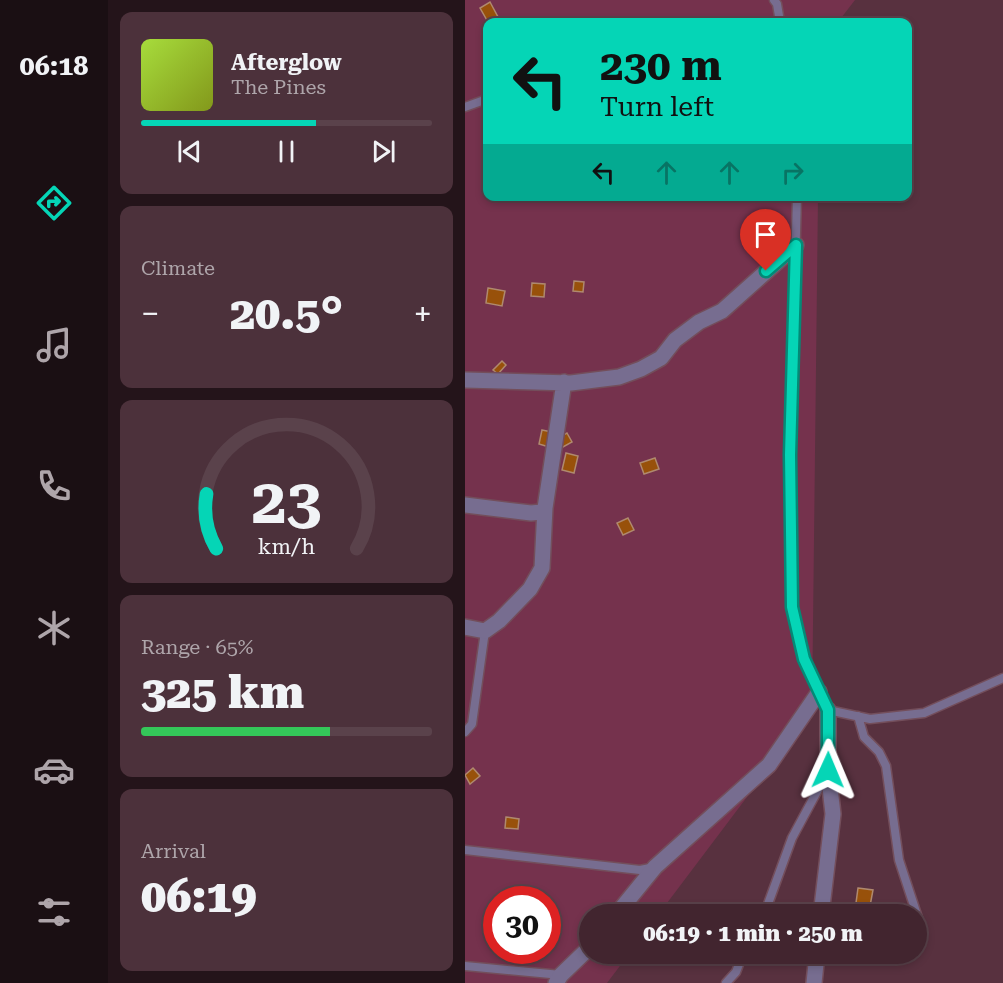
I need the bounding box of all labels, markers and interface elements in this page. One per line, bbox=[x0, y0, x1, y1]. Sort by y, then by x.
text: 230 m bbox=[600, 41, 722, 90]
icon: left bbox=[501, 42, 579, 120]
text: 06:18 bbox=[20, 50, 88, 82]
text: Afterglow bbox=[231, 50, 342, 75]
text: The Pines bbox=[231, 75, 326, 99]
text: Turn left bbox=[600, 91, 714, 123]
icon: previous bbox=[173, 135, 206, 168]
icon: pause bbox=[270, 135, 303, 168]
icon: next bbox=[367, 135, 400, 168]
icon: left bbox=[587, 156, 620, 189]
icon: ahead bbox=[650, 156, 683, 189]
icon: ahead bbox=[713, 156, 746, 189]
icon: right bbox=[776, 156, 809, 189]
icon: directions bbox=[33, 182, 75, 224]
pin bbox=[740, 209, 791, 271]
icon: arrive bbox=[749, 218, 782, 251]
text: Climate bbox=[141, 256, 215, 280]
text: 20.5° bbox=[230, 287, 343, 340]
text: − bbox=[141, 294, 159, 333]
text: + bbox=[414, 294, 432, 333]
icon: music bbox=[33, 324, 75, 366]
icon: phone bbox=[33, 465, 75, 507]
text: 23 bbox=[252, 465, 321, 538]
text: km/h bbox=[258, 534, 315, 559]
icon: climate bbox=[33, 607, 75, 649]
text: Range · 65% bbox=[141, 635, 253, 659]
text: 325 km bbox=[141, 666, 304, 719]
position arrow bbox=[796, 738, 860, 802]
icon: car bbox=[33, 749, 75, 791]
text: Arrival bbox=[141, 839, 206, 863]
text: 06:19 bbox=[141, 870, 257, 923]
speed limit sign: 30 bbox=[483, 886, 561, 964]
icon: filters bbox=[33, 891, 75, 933]
text: 06:19 · 1 min · 250 m bbox=[643, 921, 863, 946]

